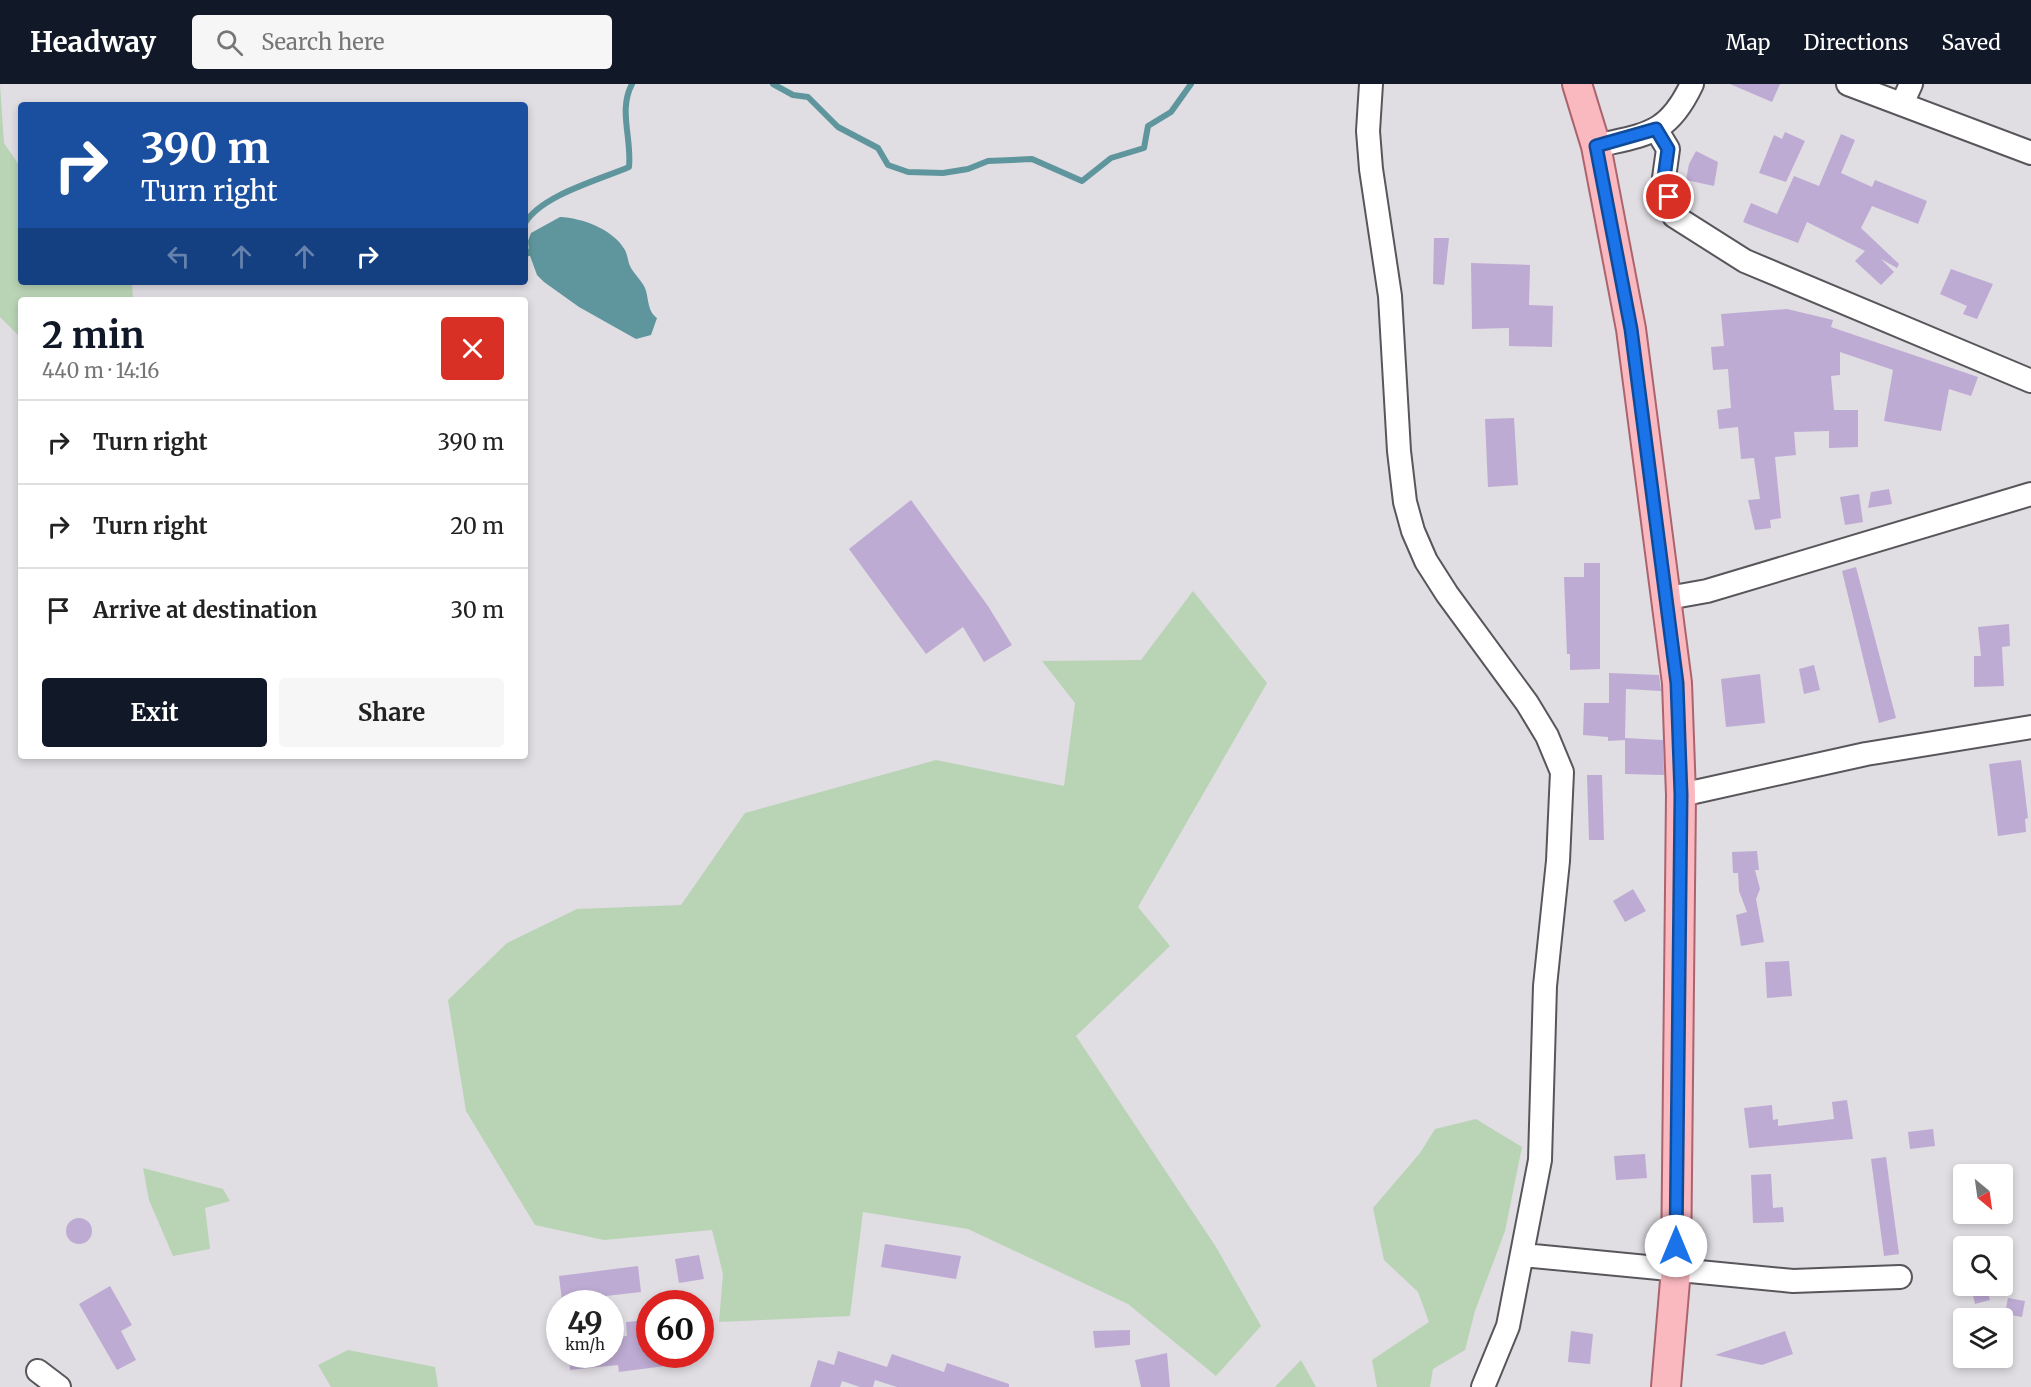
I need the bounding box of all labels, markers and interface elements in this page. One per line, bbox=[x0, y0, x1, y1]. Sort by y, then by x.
search box bbox=[192, 15, 612, 69]
text: Headway bbox=[30, 24, 156, 60]
icon: search bbox=[213, 26, 246, 59]
text: Search here bbox=[261, 28, 385, 56]
text: Map bbox=[1726, 29, 1770, 56]
text: Directions bbox=[1803, 29, 1908, 56]
text: Saved bbox=[1941, 29, 2001, 56]
text: 390 m bbox=[141, 122, 270, 174]
icon: right bbox=[42, 126, 120, 204]
pin bbox=[1643, 171, 1694, 222]
text: Turn right bbox=[141, 174, 278, 208]
icon: arrive bbox=[1652, 180, 1685, 213]
icon: left bbox=[162, 240, 195, 273]
icon: ahead bbox=[225, 240, 258, 273]
icon: ahead bbox=[288, 240, 321, 273]
icon: right bbox=[351, 240, 384, 273]
text: 2 min bbox=[42, 313, 145, 358]
button: close bbox=[441, 317, 504, 380]
text: 440 m · 14:16 bbox=[42, 358, 159, 383]
icon: right bbox=[42, 426, 75, 459]
text: Turn right bbox=[93, 428, 207, 456]
text: 390 m bbox=[437, 428, 504, 456]
icon: right bbox=[42, 510, 75, 543]
text: Turn right bbox=[93, 512, 207, 540]
text: 20 m bbox=[450, 512, 504, 540]
icon: arrive bbox=[42, 594, 75, 627]
text: Arrive at destination bbox=[93, 596, 317, 624]
text: 30 m bbox=[450, 596, 504, 624]
button: Exit bbox=[42, 678, 267, 747]
button: Share bbox=[279, 678, 504, 747]
north arrow bbox=[1953, 1164, 2013, 1224]
map controls bbox=[1953, 1164, 2013, 1368]
position arrow bbox=[1644, 1214, 1708, 1278]
button: search bbox=[1953, 1236, 2013, 1296]
speed limit sign: 60 bbox=[636, 1290, 714, 1368]
text: 49 bbox=[567, 1303, 603, 1341]
button: layers bbox=[1953, 1308, 2013, 1368]
text: km/h bbox=[565, 1335, 605, 1354]

